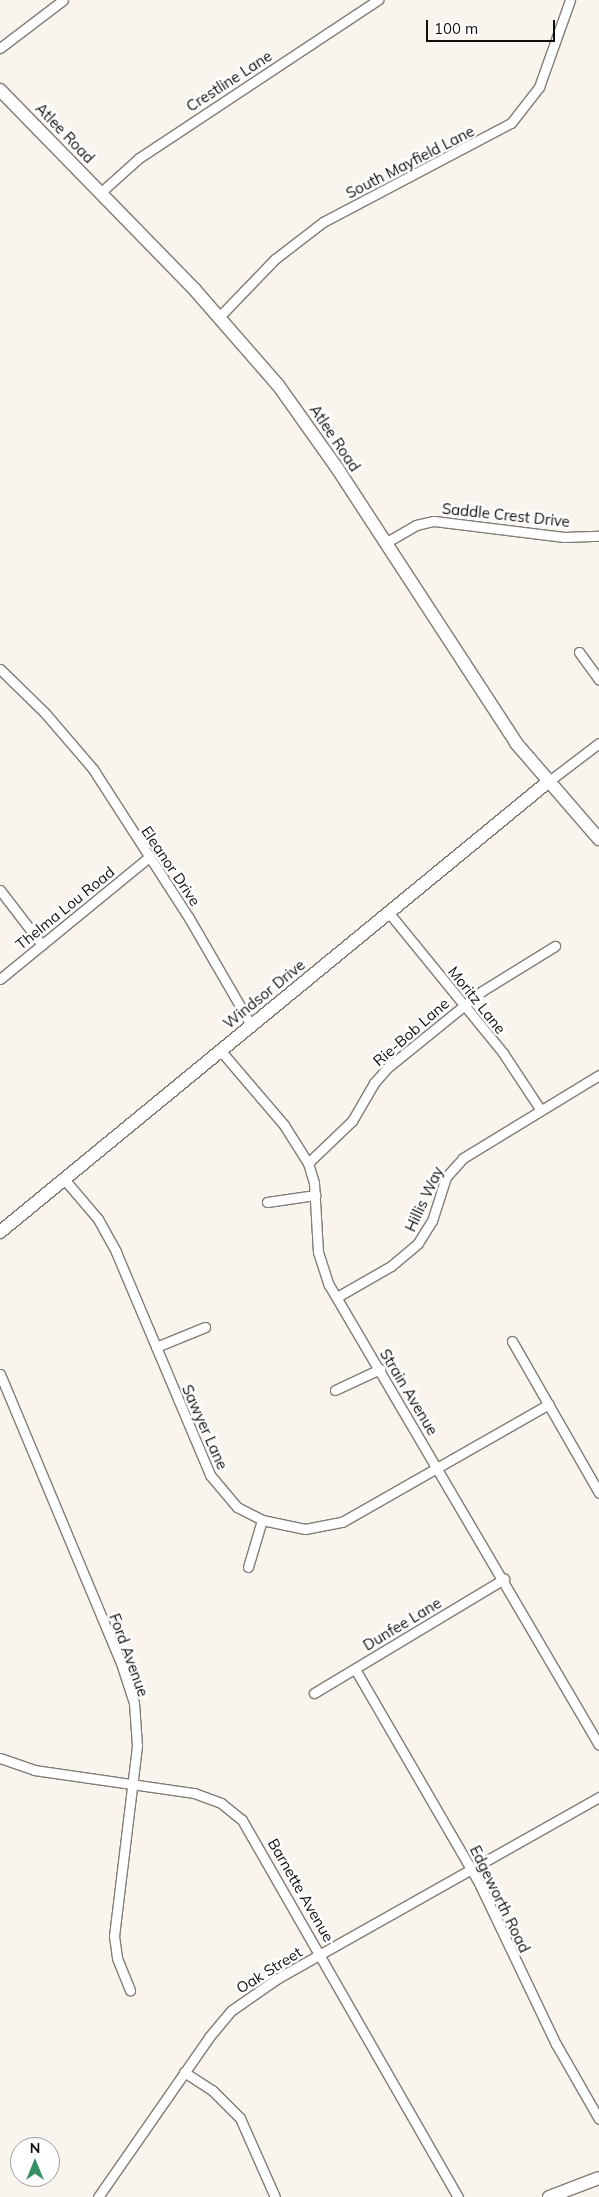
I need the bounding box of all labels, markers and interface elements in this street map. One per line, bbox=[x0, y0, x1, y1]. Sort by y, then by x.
scale bar bbox=[429, 10, 558, 42]
text: 100 m bbox=[434, 19, 478, 38]
street label: Crestline Lane bbox=[183, 47, 275, 115]
street label: Atlee Road bbox=[32, 99, 98, 167]
street label: South Mayfield Lane bbox=[343, 122, 477, 202]
street label: Atlee Road bbox=[306, 401, 364, 475]
street label: Saddle Crest Drive bbox=[441, 499, 571, 531]
street label: Eleanor Drive bbox=[138, 823, 204, 909]
street label: Thelma Lou Road bbox=[12, 863, 118, 953]
street label: Windsor Drive bbox=[220, 956, 308, 1032]
street label: Moritz Lane bbox=[444, 963, 510, 1037]
street label: Rie-Bob Lane bbox=[369, 994, 453, 1070]
street label: Hillis Way bbox=[401, 1164, 447, 1234]
street label: Strain Avenue bbox=[376, 1346, 442, 1438]
street label: Sawyer Lane bbox=[178, 1382, 232, 1472]
street label: Dunfee Lane bbox=[360, 1594, 444, 1654]
street label: Ford Avenue bbox=[106, 1611, 152, 1699]
street label: Barnette Avenue bbox=[264, 1835, 338, 1945]
street label: Edgeworth Road bbox=[466, 1843, 534, 1955]
street label: Oak Street bbox=[233, 1943, 305, 1997]
north arrow bbox=[10, 2137, 60, 2187]
text: N bbox=[30, 2139, 40, 2157]

